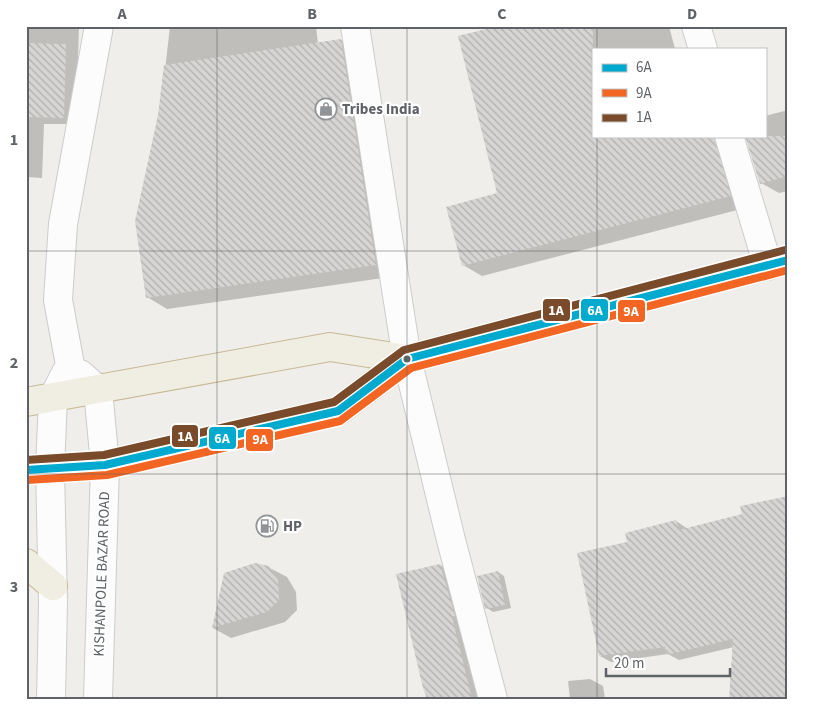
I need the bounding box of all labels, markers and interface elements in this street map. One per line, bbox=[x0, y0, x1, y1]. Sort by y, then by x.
text: A bbox=[116, 3, 127, 25]
text: B bbox=[307, 3, 317, 25]
text: C bbox=[497, 3, 507, 25]
text: D bbox=[687, 3, 697, 25]
legend bbox=[592, 48, 766, 138]
text: 6A bbox=[636, 57, 652, 78]
text: 9A bbox=[636, 83, 652, 104]
shop icon: Tribes India bbox=[314, 97, 338, 121]
place label: Tribes India bbox=[342, 99, 420, 120]
text: 1A bbox=[636, 107, 652, 128]
text: 1 bbox=[10, 129, 18, 151]
line badge: 1A bbox=[542, 298, 571, 322]
line badge: 6A bbox=[580, 298, 609, 322]
line badge: 9A bbox=[617, 299, 646, 323]
text: 1A bbox=[548, 301, 565, 321]
text: 6A bbox=[587, 301, 604, 321]
text: 9A bbox=[623, 302, 640, 322]
text: 2 bbox=[10, 352, 18, 374]
unlabelled marker bbox=[402, 354, 412, 364]
line badge: 1A bbox=[171, 424, 199, 448]
line badge: 6A bbox=[208, 426, 237, 450]
text: 1A bbox=[177, 427, 194, 447]
line badge: 9A bbox=[245, 428, 274, 452]
text: 6A bbox=[214, 429, 231, 449]
text: 9A bbox=[252, 430, 269, 450]
street label: KISHANPOLE BAZAR ROAD bbox=[89, 491, 115, 657]
fuel station icon: HP bbox=[255, 514, 279, 538]
place label: HP bbox=[283, 516, 302, 537]
text: 3 bbox=[10, 576, 18, 598]
scale bar bbox=[606, 645, 730, 677]
text: 20 m bbox=[614, 653, 644, 674]

